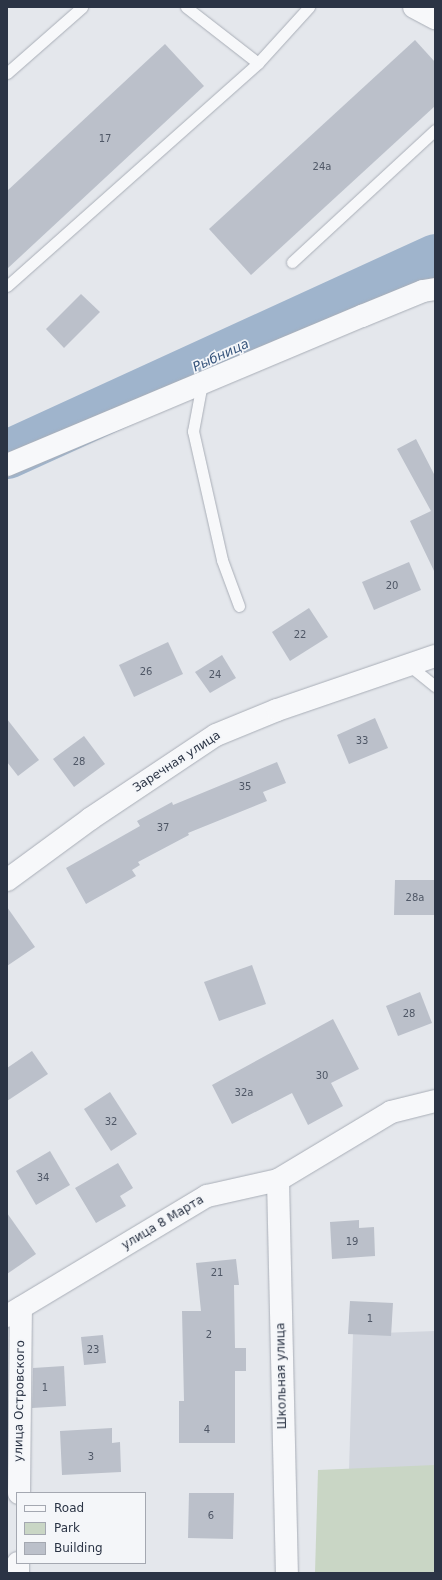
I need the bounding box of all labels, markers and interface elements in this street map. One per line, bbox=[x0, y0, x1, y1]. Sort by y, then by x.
house number: 17 bbox=[99, 133, 111, 145]
house number: 24а bbox=[313, 161, 331, 173]
water label: Рыбница bbox=[191, 336, 251, 376]
house number: 20 bbox=[386, 580, 398, 592]
house number: 22 bbox=[294, 629, 306, 641]
house number: 26 bbox=[140, 666, 152, 678]
house number: 24 bbox=[209, 669, 221, 681]
street label: Заречная улица bbox=[131, 728, 223, 796]
house number: 33 bbox=[356, 735, 368, 747]
house number: 28 bbox=[73, 756, 85, 768]
house number: 35 bbox=[239, 781, 251, 793]
house number: 37 bbox=[157, 822, 169, 834]
house number: 28а bbox=[406, 892, 424, 904]
house number: 28 bbox=[403, 1008, 415, 1020]
house number: 30 bbox=[316, 1070, 328, 1082]
house number: 32а bbox=[235, 1087, 253, 1099]
house number: 32 bbox=[105, 1116, 117, 1128]
house number: 34 bbox=[37, 1172, 49, 1184]
street label: улица 8 Марта bbox=[119, 1193, 207, 1253]
house number: 19 bbox=[346, 1236, 358, 1248]
house number: 21 bbox=[211, 1267, 223, 1279]
house number: 1 bbox=[367, 1313, 373, 1325]
street label: Школьная улица bbox=[274, 1323, 290, 1429]
house number: 2 bbox=[206, 1329, 212, 1341]
street label: улица Островского bbox=[12, 1340, 28, 1462]
house number: 23 bbox=[87, 1344, 99, 1356]
house number: 1 bbox=[42, 1382, 48, 1394]
house number: 4 bbox=[204, 1424, 210, 1436]
house number: 3 bbox=[88, 1451, 94, 1463]
legend bbox=[16, 1492, 146, 1564]
text: Road bbox=[54, 1501, 84, 1515]
house number: 6 bbox=[208, 1510, 214, 1522]
text: Park bbox=[54, 1521, 80, 1535]
text: Building bbox=[54, 1541, 103, 1555]

